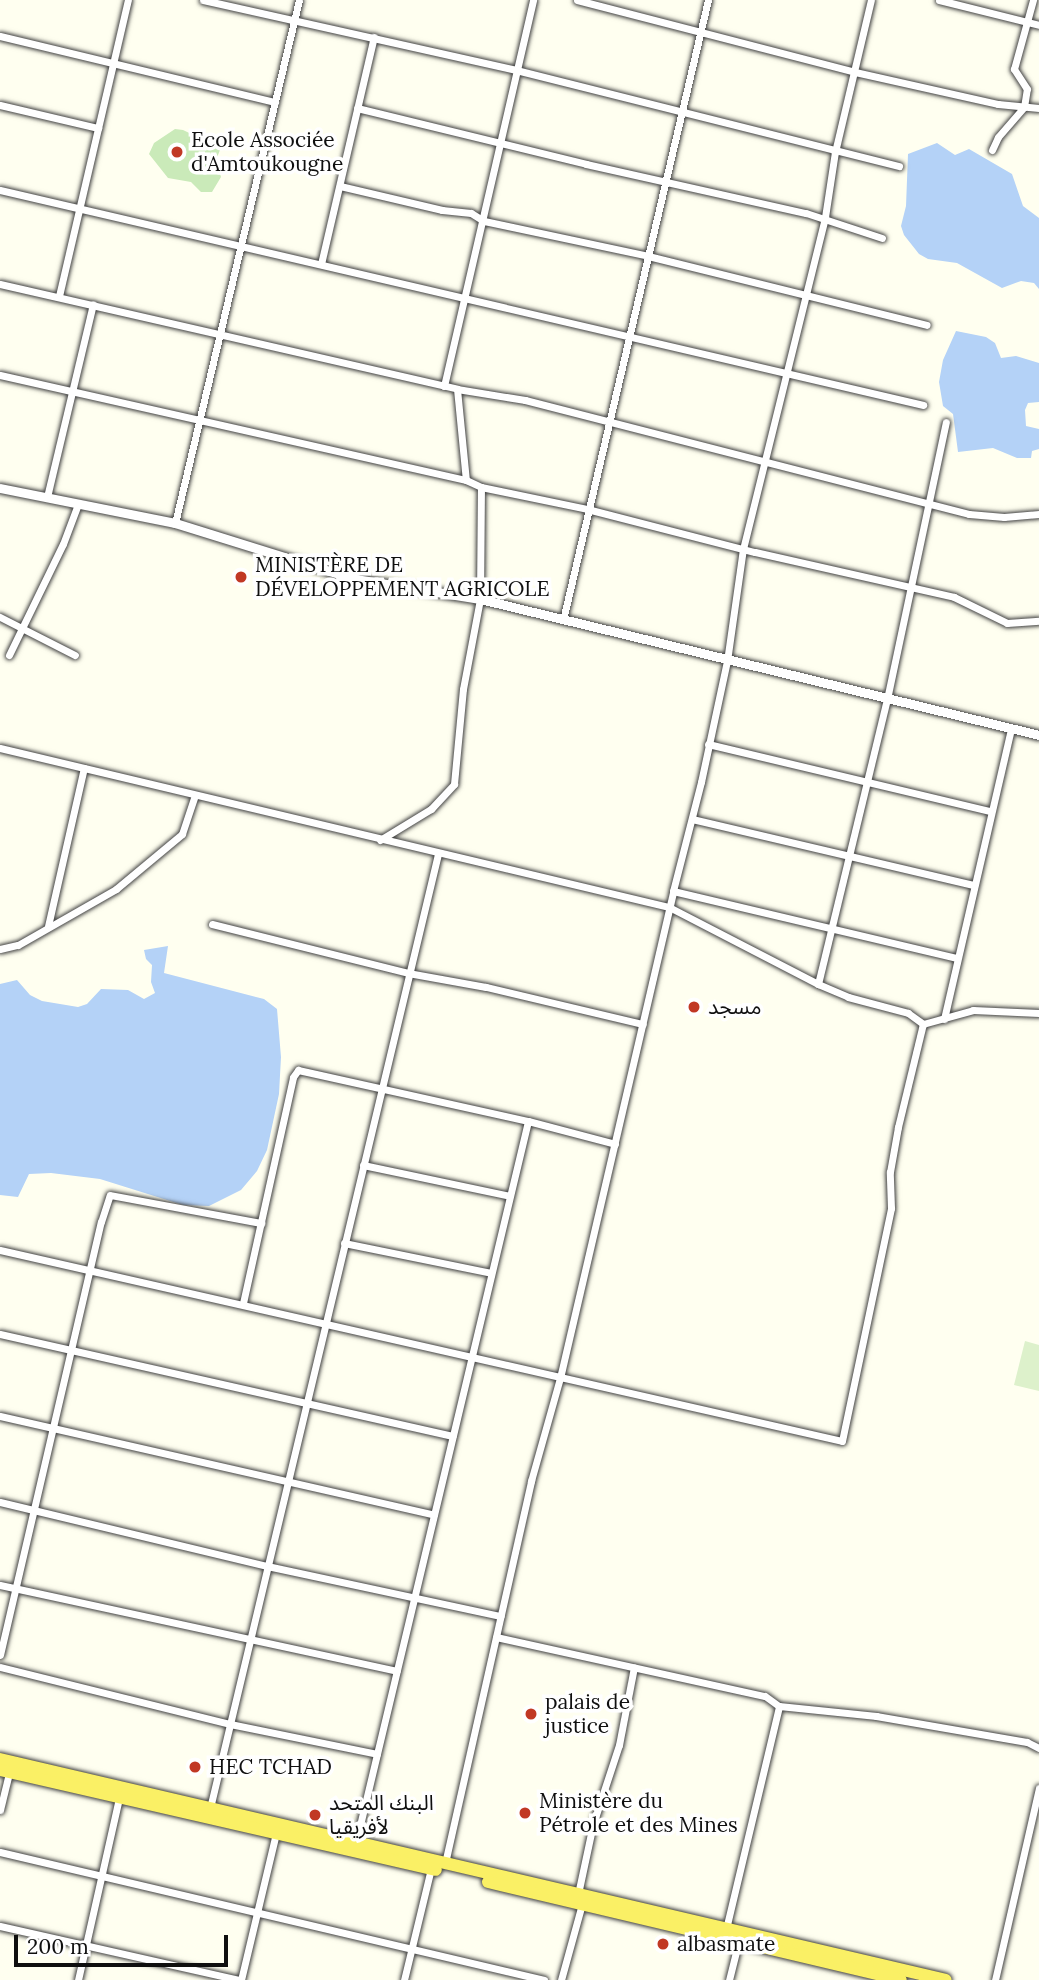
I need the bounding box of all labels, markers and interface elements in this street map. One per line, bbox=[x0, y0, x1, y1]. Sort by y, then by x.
place label: Ecole Associée d'Amtoukougne bbox=[191, 127, 343, 177]
marker: Ecole Associée d'Amtoukougne bbox=[169, 144, 185, 160]
place label: MINISTÈRE DE DÉVELOPPEMENT AGRICOLE bbox=[255, 552, 550, 602]
marker: MINISTÈRE DE DÉVELOPPEMENT AGRICOLE bbox=[233, 569, 249, 585]
place label: مسجد bbox=[708, 994, 761, 1020]
marker: مسجد bbox=[686, 999, 702, 1015]
place label: palais de justice bbox=[545, 1689, 630, 1739]
marker: palais de justice bbox=[523, 1706, 539, 1722]
place label: HEC TCHAD bbox=[209, 1754, 332, 1780]
marker: HEC TCHAD bbox=[187, 1759, 203, 1775]
place label: Ministère du Pétrole et des Mines bbox=[539, 1788, 738, 1838]
place label: البنك المتحد لأفريقيا bbox=[329, 1790, 434, 1840]
marker: Ministère du Pétrole et des Mines bbox=[517, 1805, 533, 1821]
marker: البنك المتحد لأفريقيا bbox=[307, 1807, 323, 1823]
scale bar bbox=[18, 1920, 231, 1964]
place label: albasmate bbox=[677, 1931, 775, 1957]
text: 200 m bbox=[27, 1933, 89, 1960]
marker: albasmate bbox=[655, 1936, 671, 1952]

